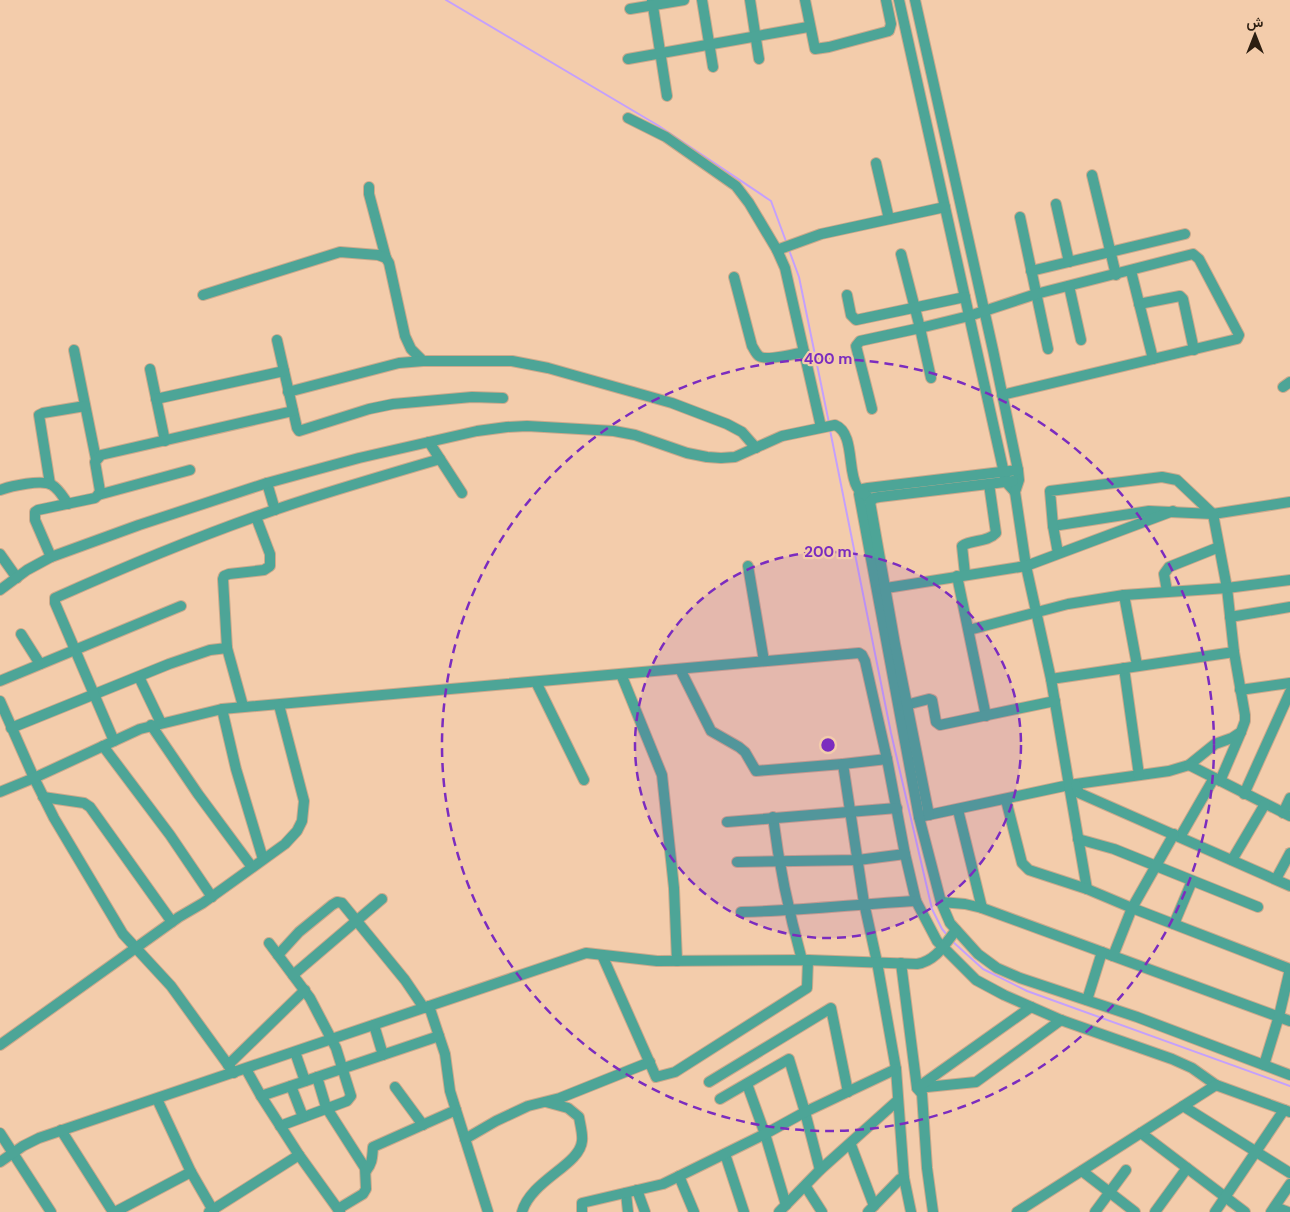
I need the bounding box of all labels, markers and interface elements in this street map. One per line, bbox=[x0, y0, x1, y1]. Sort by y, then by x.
north arrow bbox=[1230, 10, 1280, 60]
text: ش bbox=[1247, 13, 1264, 31]
text: 400 m bbox=[804, 349, 852, 369]
text: 200 m bbox=[804, 542, 852, 562]
centre of rings bbox=[819, 736, 837, 754]

